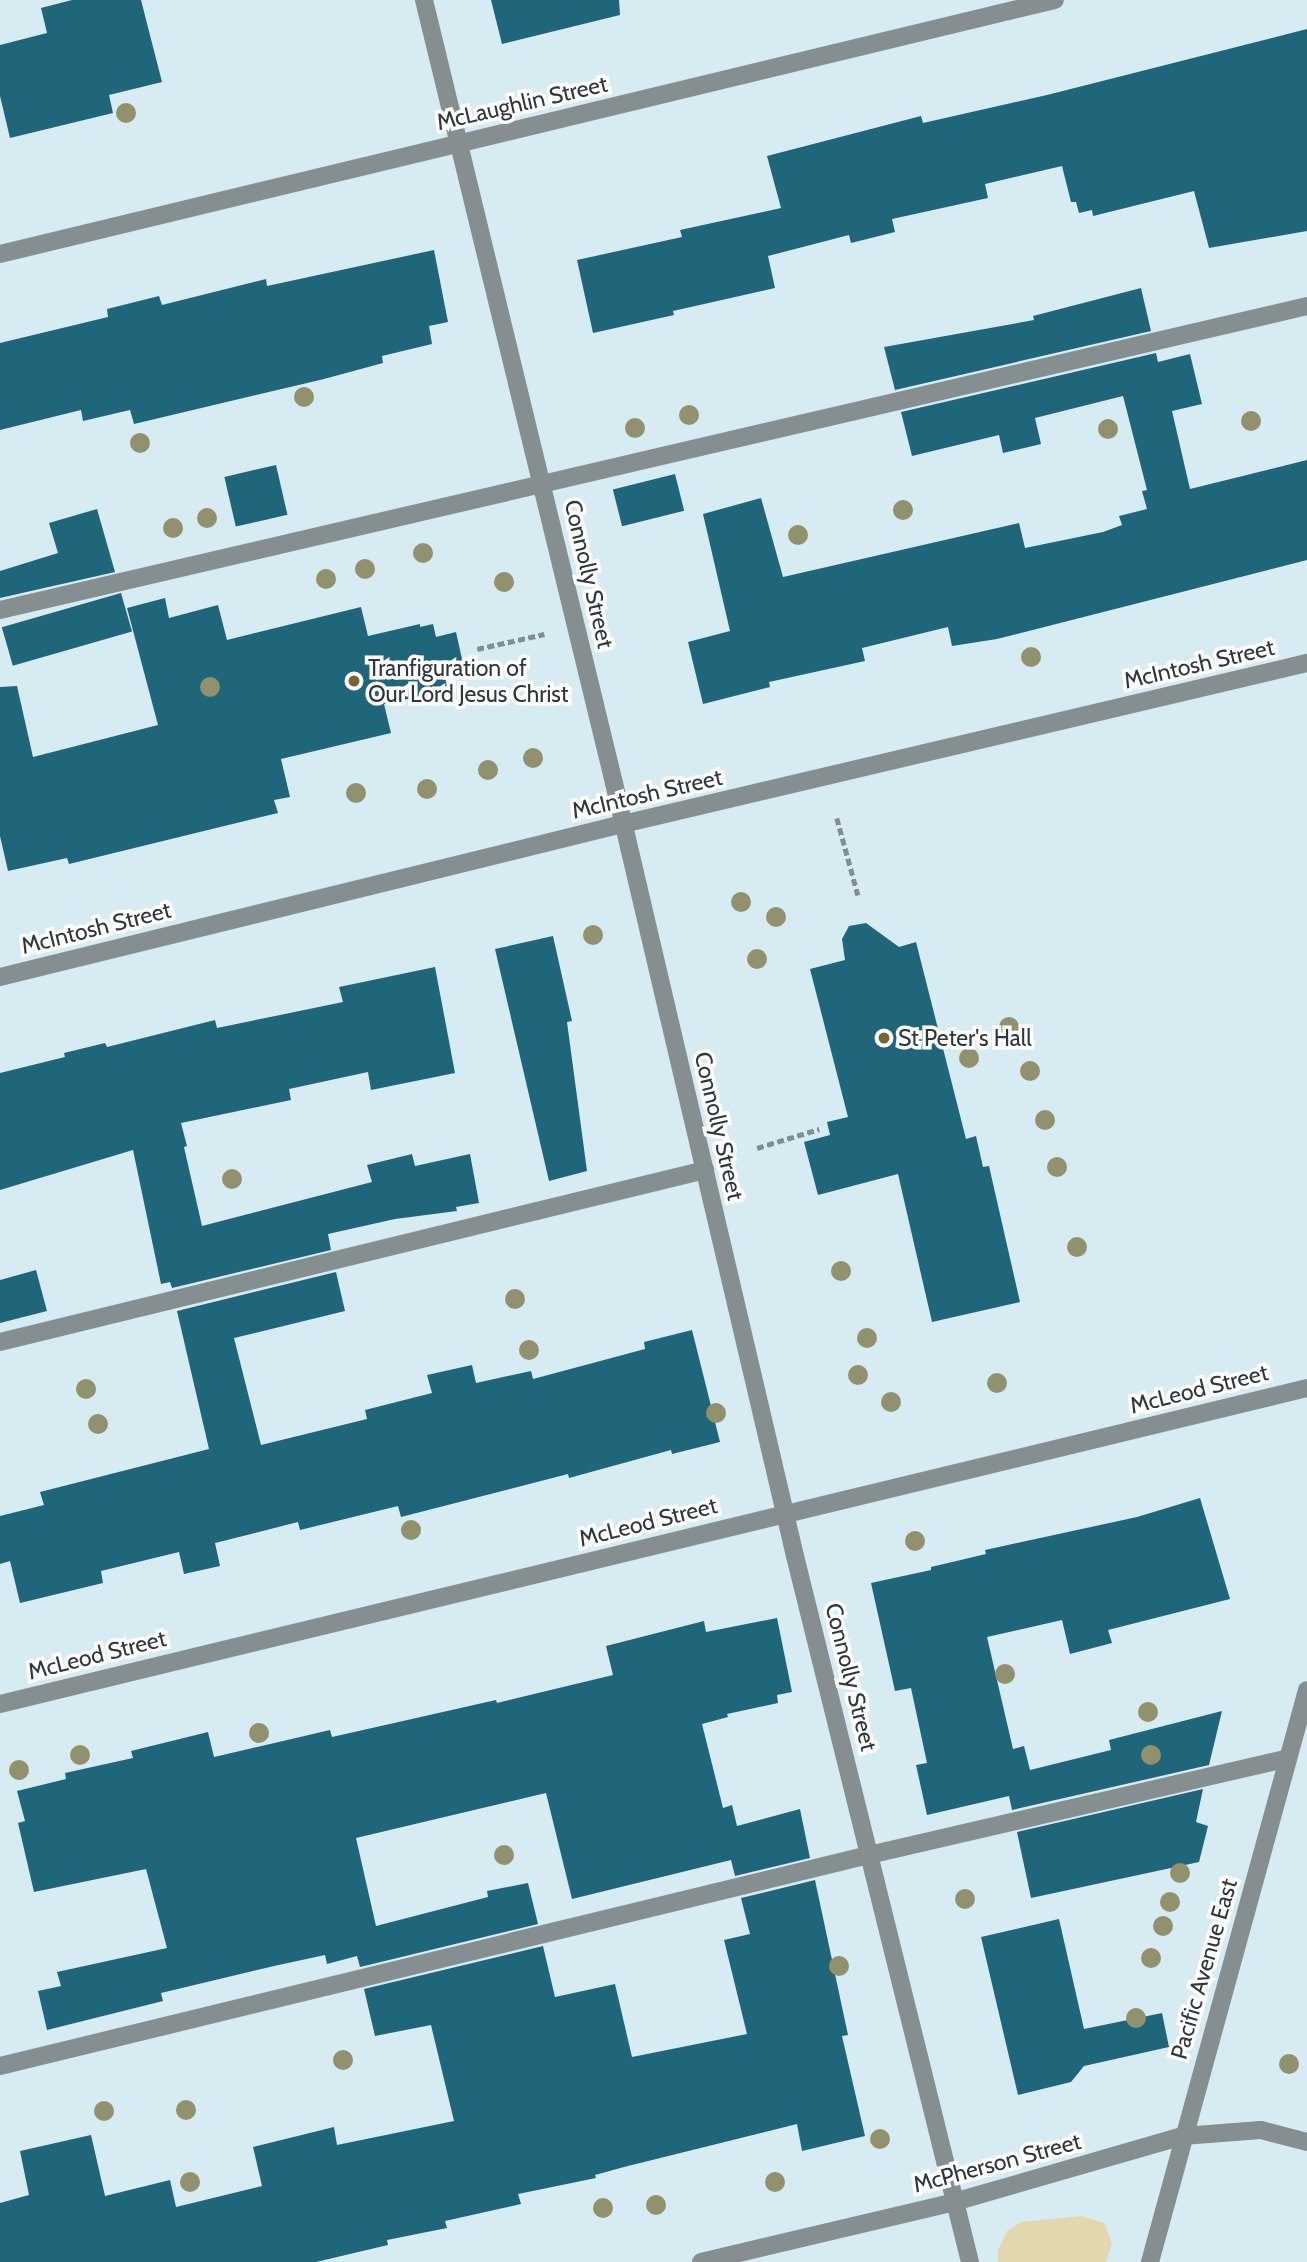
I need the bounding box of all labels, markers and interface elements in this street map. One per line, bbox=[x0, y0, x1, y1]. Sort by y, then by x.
street label: McLaughlin Street bbox=[434, 70, 610, 136]
street label: Connolly Street bbox=[559, 497, 619, 651]
street label: McIntosh Street bbox=[1121, 633, 1277, 695]
place label: Tranfiguration of Our Lord Jesus Christ bbox=[368, 654, 569, 708]
marker: Tranfiguration of Our Lord Jesus Christ bbox=[346, 673, 362, 689]
street label: McIntosh Street bbox=[569, 763, 725, 825]
street label: McIntosh Street bbox=[18, 896, 174, 960]
place label: St Peter's Hall bbox=[898, 1024, 1032, 1052]
marker: St Peter's Hall bbox=[876, 1030, 892, 1046]
street label: Connolly Street bbox=[689, 1049, 749, 1203]
street label: McLeod Street bbox=[1127, 1359, 1271, 1419]
street label: McLeod Street bbox=[576, 1492, 720, 1552]
street label: Connolly Street bbox=[819, 1600, 883, 1754]
street label: McLeod Street bbox=[25, 1625, 169, 1685]
street label: Pacific Avenue East bbox=[1165, 1876, 1243, 2062]
street label: McPherson Street bbox=[910, 2127, 1084, 2199]

